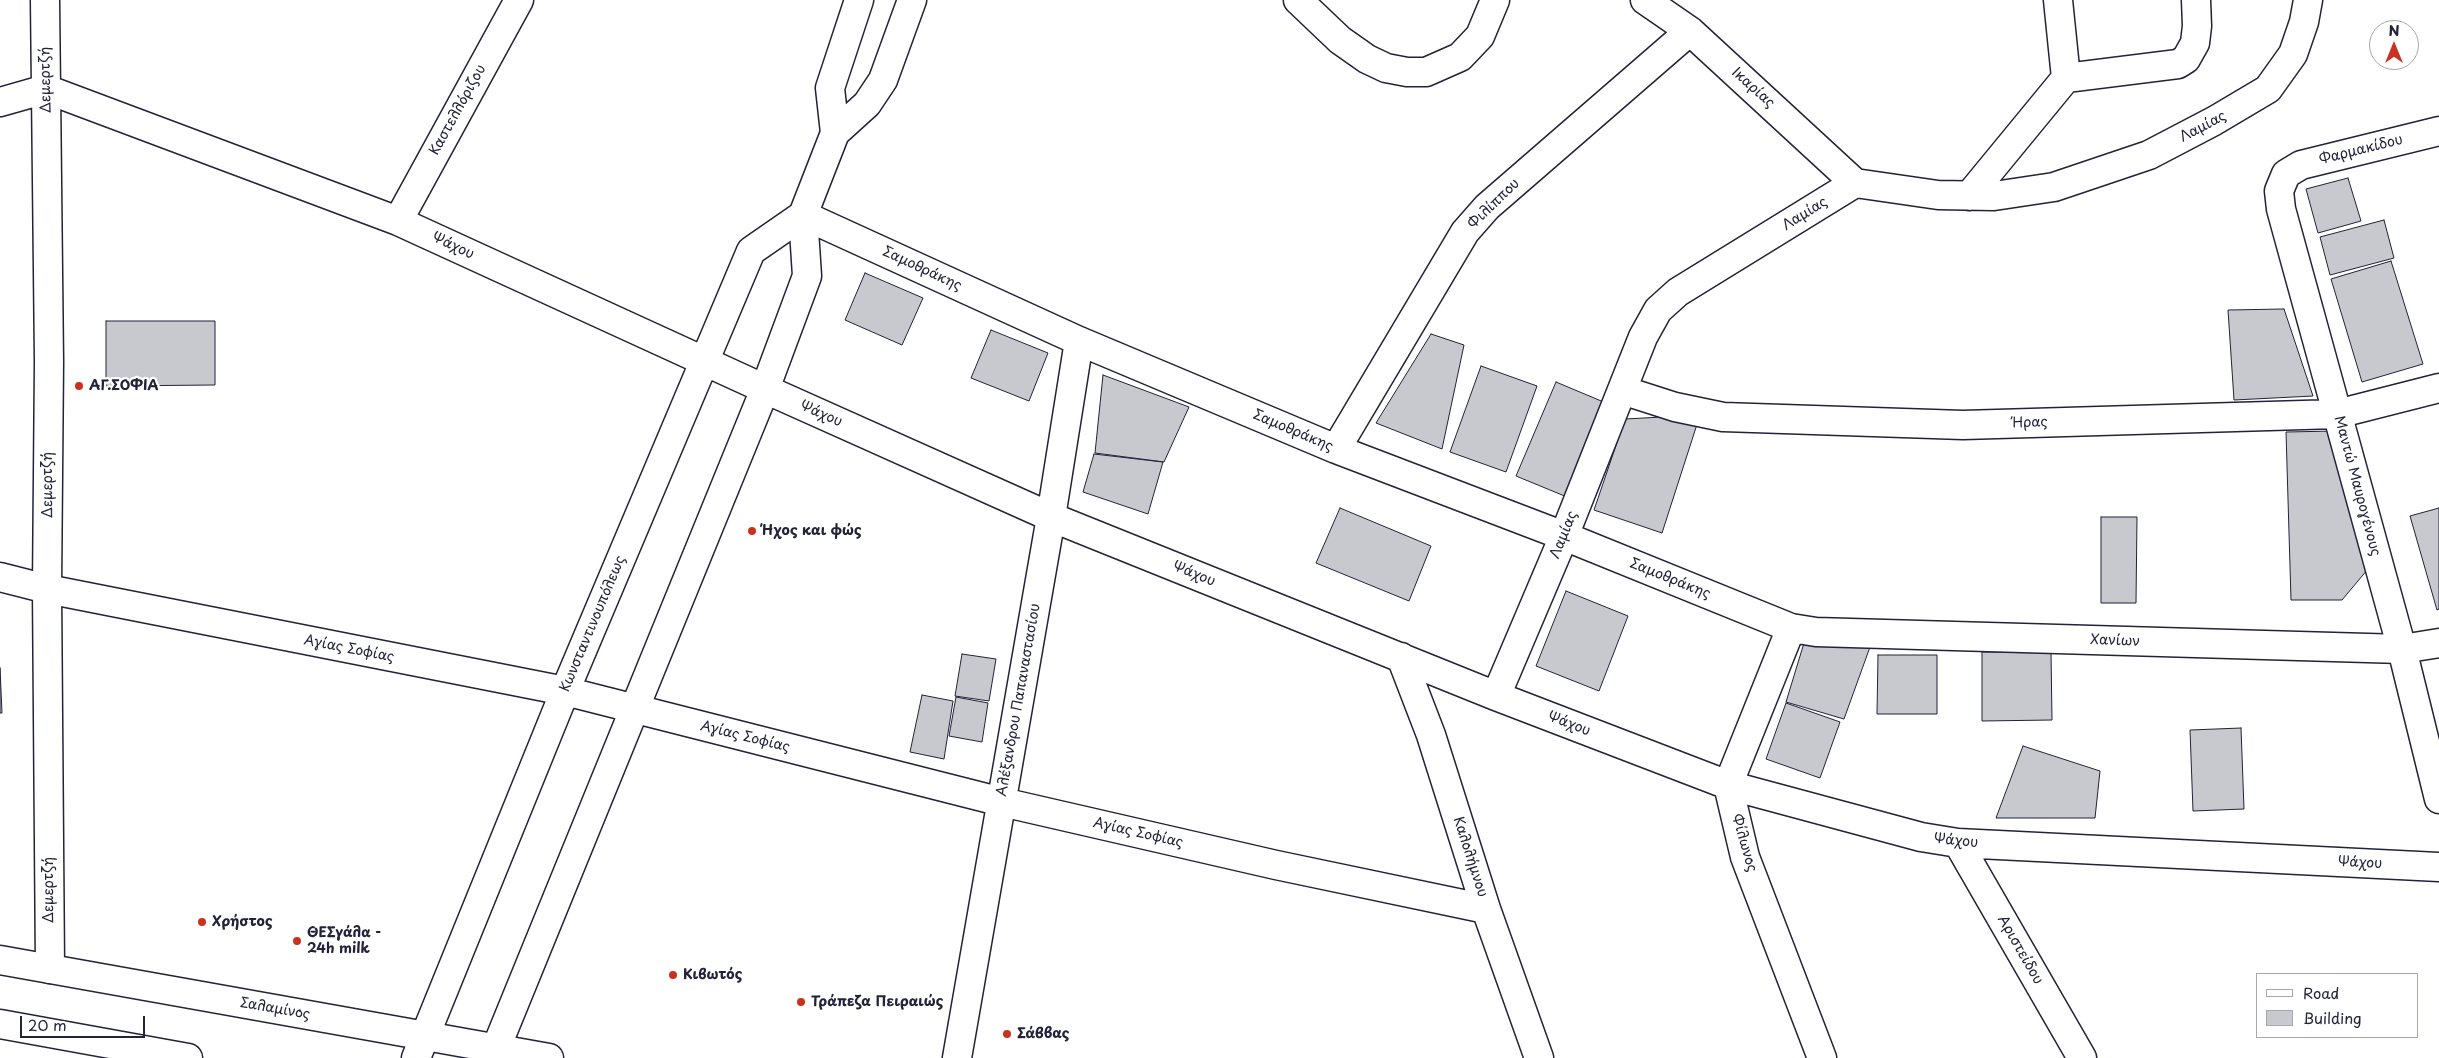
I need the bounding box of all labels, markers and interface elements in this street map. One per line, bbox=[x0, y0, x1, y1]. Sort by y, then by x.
north arrow bbox=[2369, 20, 2419, 70]
text: N bbox=[2388, 20, 2400, 41]
street label: Δεμερτζή bbox=[37, 47, 55, 113]
street label: Καστελλόριζου bbox=[426, 62, 490, 158]
street label: Ικαρίας bbox=[1728, 64, 1778, 112]
street label: Λαμίας bbox=[2177, 108, 2229, 146]
street label: Φαρμακίδου bbox=[2317, 131, 2405, 169]
street label: Φιλίππου bbox=[1465, 175, 1523, 233]
street label: Λαμίας bbox=[1779, 194, 1831, 234]
street label: Ψάχου bbox=[429, 229, 477, 263]
street label: Σαμοθράκης bbox=[880, 243, 964, 295]
place label: ΑΓ.ΣΟΦΙΑ bbox=[89, 378, 159, 394]
marker: ΑΓ.ΣΟΦΙΑ bbox=[73, 380, 85, 392]
street label: Ψάχου bbox=[797, 397, 845, 431]
street label: Σαμοθράκης bbox=[1250, 407, 1336, 455]
street label: Ήρας bbox=[2012, 414, 2048, 432]
street label: Μαντώ Μαυρογένους bbox=[2330, 414, 2384, 558]
street label: Δεμερτζή bbox=[40, 452, 56, 518]
street label: Λαμίας bbox=[1547, 509, 1581, 561]
place label: Ήχος και φώς bbox=[762, 523, 861, 539]
marker: Ήχος και φώς bbox=[746, 525, 758, 537]
street label: Κωνσταντινουπόλεως bbox=[557, 553, 629, 695]
street label: Σαμοθράκης bbox=[1627, 555, 1713, 603]
street label: Ψάχου bbox=[1170, 558, 1218, 590]
street label: Αλέξανδρου Παπαναστασίου bbox=[994, 602, 1044, 798]
street label: Αγίας Σοφίας bbox=[302, 632, 396, 666]
street label: Χανίων bbox=[2090, 632, 2140, 650]
street label: Ψάχου bbox=[1545, 708, 1593, 740]
street label: Αγίας Σοφίας bbox=[699, 718, 791, 756]
street label: Φίλωνος bbox=[1728, 812, 1760, 874]
street label: Αγίας Σοφίας bbox=[1091, 815, 1185, 851]
street label: Καλολήμνου bbox=[1449, 815, 1491, 899]
street label: Ψάχου bbox=[1933, 830, 1979, 852]
street label: Ψάχου bbox=[2337, 853, 2383, 873]
street label: Δεμερτζή bbox=[41, 857, 57, 923]
street label: Αριστείδου bbox=[1994, 913, 2046, 987]
place label: Χρήστος bbox=[212, 914, 273, 930]
marker: Χρήστος bbox=[196, 916, 208, 928]
place label: ΘΕΣγάλα - 24h milk bbox=[307, 925, 382, 958]
marker: ΘΕΣγάλα - 24h milk bbox=[291, 935, 303, 947]
place label: Κιβωτός bbox=[683, 967, 742, 983]
marker: Κιβωτός bbox=[667, 969, 679, 981]
legend bbox=[2256, 973, 2419, 1038]
text: Road bbox=[2303, 981, 2339, 1004]
place label: Τράπεζα Πειραιώς bbox=[811, 994, 943, 1010]
street label: Σαλαμίνος bbox=[239, 995, 311, 1023]
marker: Τράπεζα Πειραιώς bbox=[795, 996, 807, 1008]
scale bar bbox=[22, 1006, 148, 1038]
text: Building bbox=[2303, 1006, 2362, 1029]
text: 20 m bbox=[28, 1013, 67, 1036]
place label: Σάββας bbox=[1017, 1026, 1069, 1042]
marker: Σάββας bbox=[1001, 1028, 1013, 1040]

